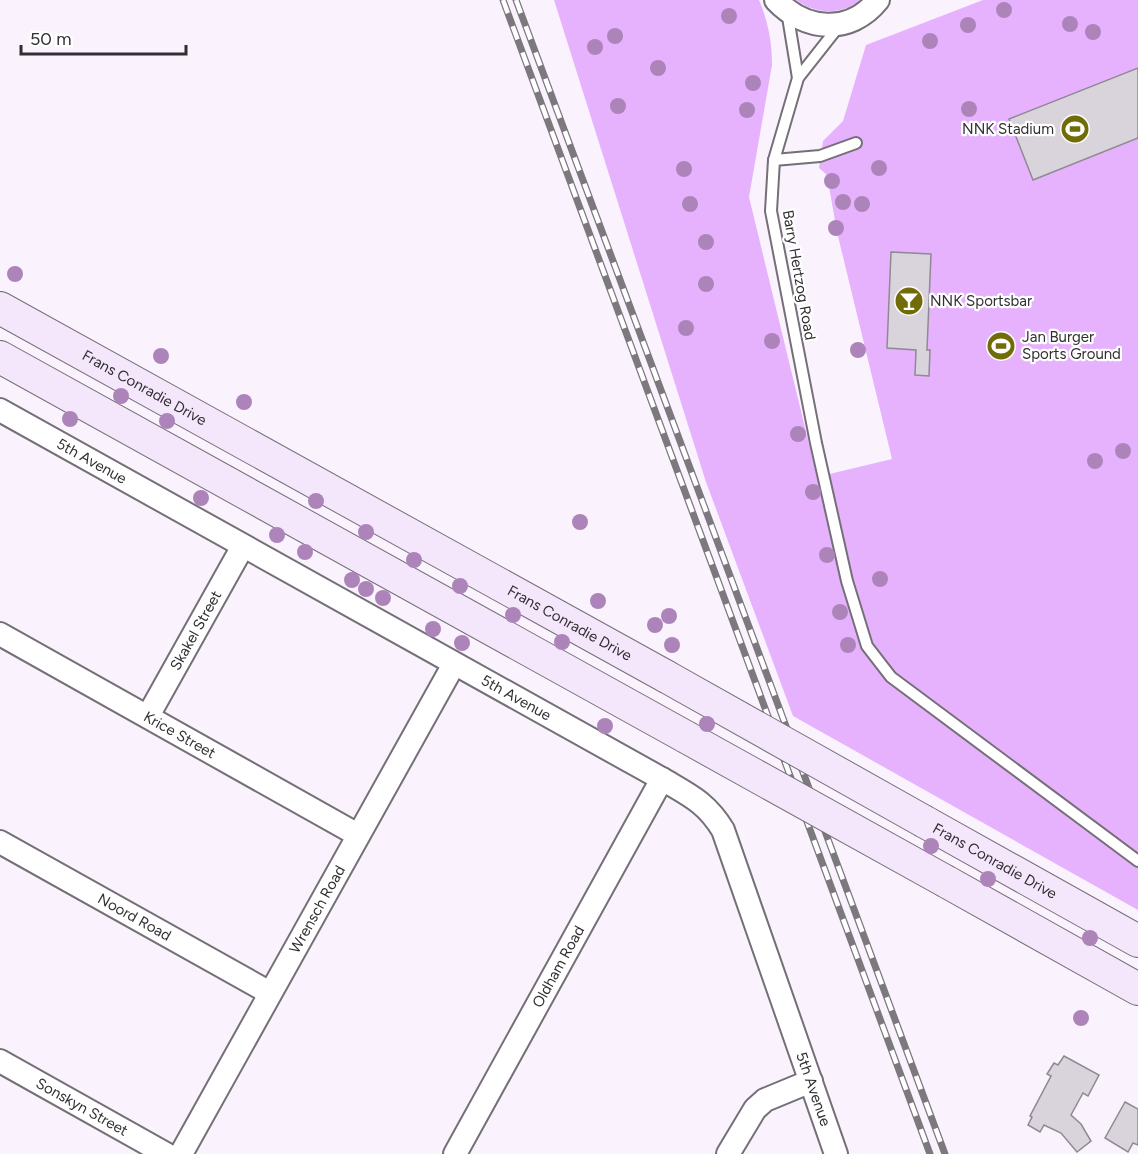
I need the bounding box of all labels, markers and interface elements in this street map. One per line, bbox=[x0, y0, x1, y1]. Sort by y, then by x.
scale bar bbox=[21, 18, 186, 56]
text: 50 m bbox=[30, 28, 72, 50]
sports icon: NNK Stadium bbox=[1059, 113, 1091, 145]
place label: NNK Stadium bbox=[962, 120, 1054, 138]
street label: Barry Hertzog Road bbox=[779, 209, 819, 341]
bar icon: NNK Sportsbar bbox=[893, 285, 925, 317]
place label: NNK Sportsbar bbox=[930, 292, 1032, 310]
place label: Jan Burger Sports Ground bbox=[1022, 328, 1121, 363]
sports icon: Jan Burger Sports Ground bbox=[985, 330, 1017, 362]
street label: Frans Conradie Drive bbox=[79, 346, 210, 429]
street label: 5th Avenue bbox=[54, 434, 130, 488]
street label: Frans Conradie Drive bbox=[504, 582, 635, 665]
street label: Skakel Street bbox=[166, 587, 225, 673]
street label: 5th Avenue bbox=[478, 671, 554, 724]
street label: Krice Street bbox=[140, 707, 219, 762]
street label: Frans Conradie Drive bbox=[930, 819, 1060, 903]
street label: Wrensch Road bbox=[286, 862, 349, 956]
street label: Noord Road bbox=[95, 890, 174, 945]
street label: Oldham Road bbox=[529, 923, 588, 1011]
street label: 5th Avenue bbox=[792, 1050, 835, 1129]
street label: Sonskyn Street bbox=[33, 1074, 131, 1140]

